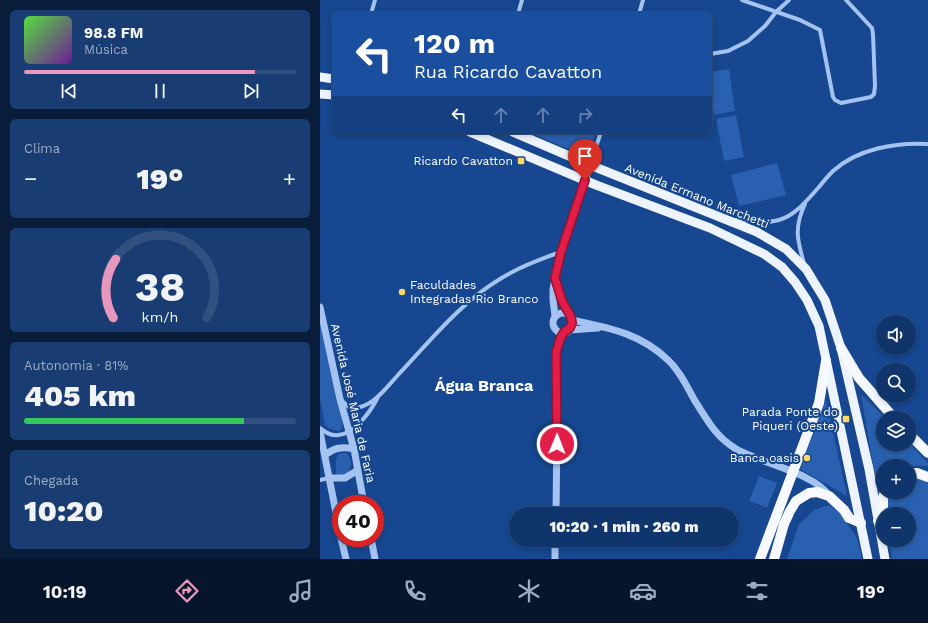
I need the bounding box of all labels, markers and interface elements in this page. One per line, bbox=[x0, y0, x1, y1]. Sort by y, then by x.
text: 98.8 FM bbox=[84, 24, 144, 42]
text: 120 m bbox=[414, 27, 495, 60]
icon: left bbox=[348, 28, 400, 80]
text: Música bbox=[84, 42, 128, 57]
text: Rua Ricardo Cavatton bbox=[414, 61, 602, 82]
icon: previous bbox=[58, 80, 80, 102]
icon: pause bbox=[149, 80, 171, 102]
icon: next bbox=[240, 80, 262, 102]
icon: left bbox=[448, 104, 470, 126]
icon: ahead bbox=[490, 104, 512, 126]
icon: ahead bbox=[532, 104, 554, 126]
icon: right bbox=[574, 104, 596, 126]
pin bbox=[568, 139, 602, 180]
text: Clima bbox=[24, 141, 60, 156]
icon: arrive bbox=[574, 145, 596, 167]
place label: Ricardo Cavatton bbox=[413, 154, 513, 168]
marker: Ricardo Cavatton bbox=[516, 156, 526, 166]
text: 19° bbox=[136, 161, 184, 196]
street label: Avenida Ermano Marchetti bbox=[623, 161, 771, 231]
text: − bbox=[24, 166, 37, 191]
text: + bbox=[283, 166, 296, 191]
text: 38 bbox=[135, 261, 185, 310]
place label: Faculdades Integradas Rio Branco bbox=[410, 278, 539, 306]
marker: Faculdades Integradas Rio Branco bbox=[397, 287, 407, 297]
text: km/h bbox=[142, 308, 178, 324]
map controls bbox=[876, 315, 916, 547]
button: sound bbox=[876, 315, 916, 355]
street label: Avenida José Maria de Faria bbox=[328, 322, 378, 484]
text: Autonomia · 81% bbox=[24, 358, 129, 373]
button: search bbox=[876, 363, 916, 403]
district label: Água Branca bbox=[435, 376, 534, 395]
text: 405 km bbox=[24, 378, 136, 413]
place label: Parada Ponte do Piqueri (Oeste) bbox=[742, 405, 838, 433]
button: layers bbox=[876, 411, 916, 451]
marker: Parada Ponte do Piqueri (Oeste) bbox=[841, 414, 851, 424]
position arrow bbox=[536, 423, 578, 465]
place label: Banca oasis bbox=[730, 451, 799, 465]
marker: Banca oasis bbox=[802, 453, 812, 463]
button: + bbox=[876, 459, 916, 499]
text: Chegada bbox=[24, 473, 78, 488]
text: 10:20 bbox=[24, 493, 104, 528]
speed limit sign: 40 bbox=[332, 495, 384, 547]
button: − bbox=[876, 507, 916, 547]
text: 10:20 · 1 min · 260 m bbox=[549, 518, 699, 536]
icon: directions bbox=[173, 577, 201, 605]
icon: music bbox=[287, 577, 315, 605]
icon: phone bbox=[401, 577, 429, 605]
icon: climate bbox=[515, 577, 543, 605]
icon: car bbox=[629, 577, 657, 605]
icon: filters bbox=[743, 577, 771, 605]
text: 10:19 bbox=[43, 581, 87, 602]
text: 19° bbox=[857, 581, 885, 602]

